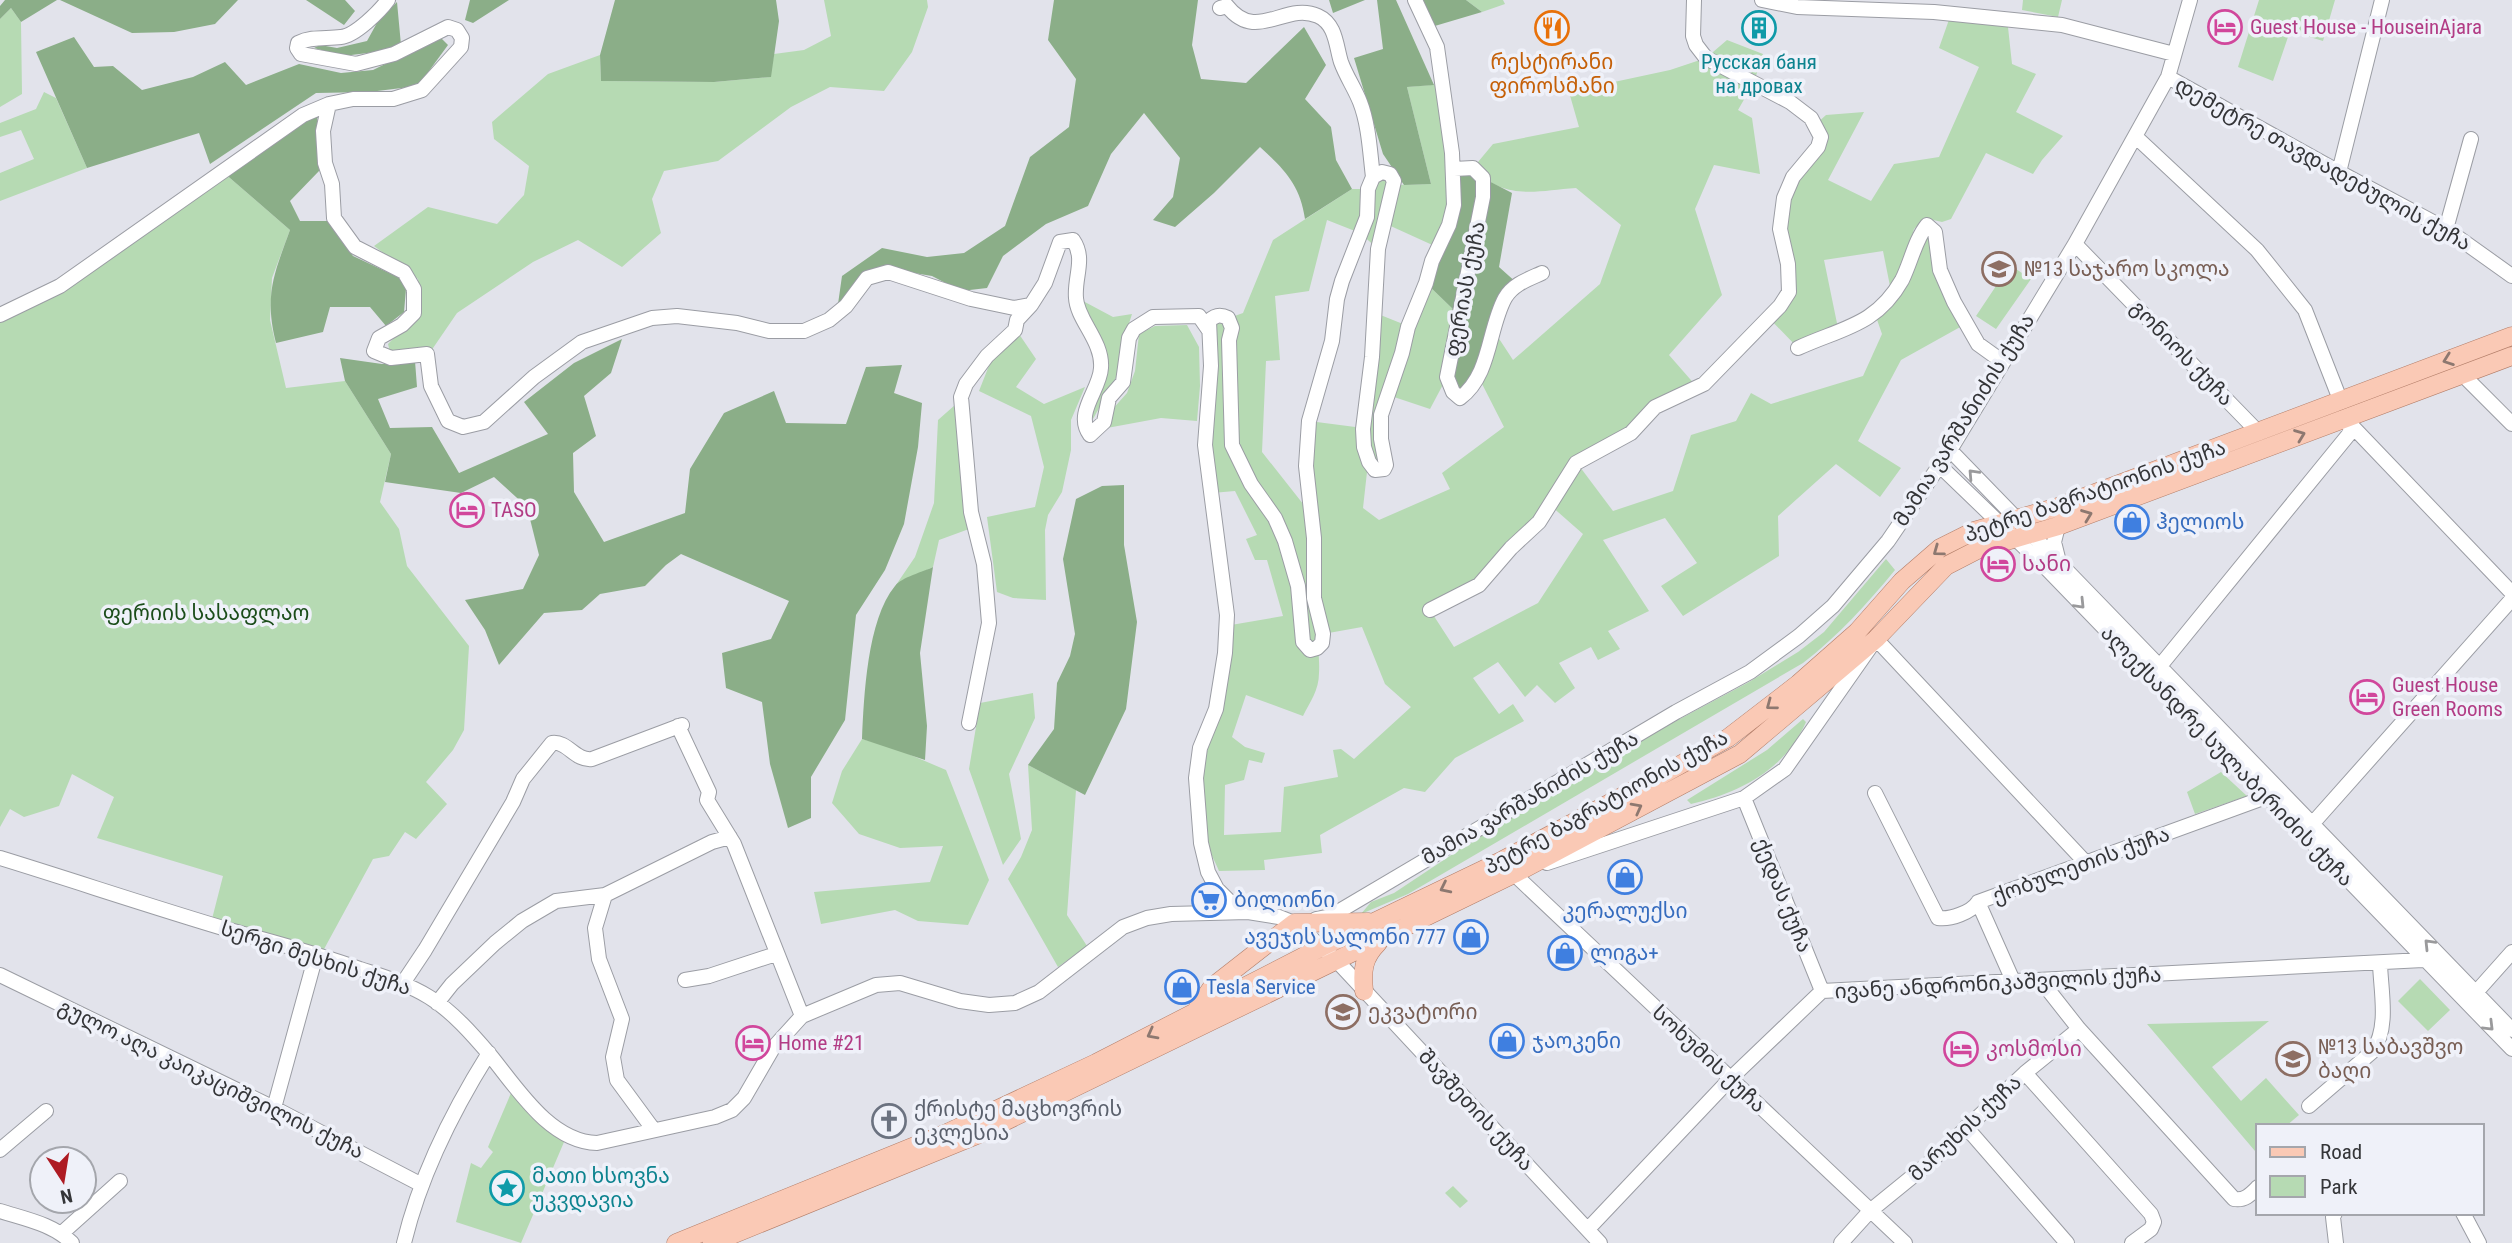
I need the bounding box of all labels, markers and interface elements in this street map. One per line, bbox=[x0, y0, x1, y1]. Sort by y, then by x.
hotel icon: Guest House - HouseinAjara bbox=[2206, 8, 2244, 46]
restaurant icon: რესტირანი ფიროსმანი bbox=[1533, 9, 1571, 47]
building icon: Русская баня на дровах bbox=[1740, 9, 1778, 47]
place label: Guest House - HouseinAjara bbox=[2250, 15, 2482, 39]
place label: რესტირანი ფიროსმანი bbox=[1489, 50, 1615, 98]
place label: Русская баня на дровах bbox=[1701, 50, 1817, 98]
street label: დემეტრე თავდადებულის ქუჩა bbox=[2171, 72, 2475, 256]
street label: ფერიას ქუჩა bbox=[1440, 219, 1490, 359]
school or university icon: №13 საჯარო სკოლა bbox=[1980, 250, 2018, 288]
place label: №13 საჯარო სკოლა bbox=[2024, 257, 2230, 282]
street label: გონიოს ქუჩა bbox=[2126, 295, 2238, 411]
street label: მამია ვარშანიძის ქუჩა bbox=[1889, 309, 2039, 531]
one-way arrow bbox=[2442, 351, 2454, 365]
one-way arrow bbox=[2293, 430, 2305, 444]
street label: პეტრე ბაგრატიონის ქუჩა bbox=[1961, 435, 2229, 547]
one-way arrow bbox=[1969, 469, 1982, 482]
hotel icon: TASO bbox=[448, 491, 486, 529]
place label: TASO bbox=[491, 498, 537, 522]
shop icon: ჰელიოს bbox=[2113, 503, 2151, 541]
one-way arrow bbox=[2080, 510, 2092, 524]
place label: ჰელიოს bbox=[2156, 510, 2244, 535]
one-way arrow bbox=[1933, 543, 1945, 556]
hotel icon: სანი bbox=[1979, 545, 2017, 583]
place label: სანი bbox=[2022, 552, 2071, 576]
one-way arrow bbox=[2072, 596, 2085, 609]
park label: ფერიის სასაფლაო bbox=[103, 601, 309, 626]
street label: ალექსანდრე სულაბერიძის ქუჩა bbox=[2095, 621, 2358, 892]
place label: Guest House Green Rooms bbox=[2392, 673, 2503, 721]
hotel icon: Guest House Green Rooms bbox=[2348, 678, 2386, 716]
one-way arrow bbox=[1766, 696, 1778, 709]
street label: პეტრე ბაგრატიონის ქუჩა bbox=[1480, 725, 1732, 879]
street label: მამია ვარშანიძის ქუჩა bbox=[1418, 726, 1642, 870]
one-way arrow bbox=[1630, 803, 1642, 817]
street label: ქობულეთის ქუჩა bbox=[1989, 822, 2173, 909]
street label: ქედას ქუჩა bbox=[1748, 834, 1817, 956]
shop icon: კერალუქსი bbox=[1606, 858, 1644, 896]
one-way arrow bbox=[1440, 880, 1452, 894]
supermarket icon: ბილიონი bbox=[1190, 881, 1228, 919]
place label: ბილიონი bbox=[1234, 888, 1335, 913]
place label: კერალუქსი bbox=[1562, 899, 1688, 924]
street label: სერგი მესხის ქუჩა bbox=[218, 916, 414, 1000]
shop icon: ავეჯის სალონი 777 bbox=[1452, 918, 1490, 956]
place label: ავეჯის სალონი 777 bbox=[1244, 925, 1446, 950]
shop icon: ლიგა+ bbox=[1546, 934, 1584, 972]
one-way arrow bbox=[2424, 939, 2437, 952]
place label: ლიგა+ bbox=[1590, 941, 1659, 966]
street label: ივანე ანდრონიკაშვილის ქუჩა bbox=[1834, 962, 2162, 1005]
shop icon: Tesla Service bbox=[1163, 968, 1201, 1006]
place label: Tesla Service bbox=[1206, 975, 1316, 999]
school or university icon: ეკვატორი bbox=[1324, 993, 1362, 1031]
street label: გულო აღა კაიკაციშვილის ქუჩა bbox=[54, 994, 368, 1165]
place label: ეკვატორი bbox=[1368, 1000, 1477, 1024]
street label: სოხუმის ქუჩა bbox=[1647, 1000, 1771, 1118]
one-way arrow bbox=[2481, 1018, 2494, 1031]
shop icon: ჯაოკენი bbox=[1488, 1022, 1526, 1060]
hotel icon: Home #21 bbox=[734, 1024, 772, 1062]
one-way arrow bbox=[1147, 1025, 1159, 1039]
place label: ჯაოკენი bbox=[1532, 1029, 1621, 1053]
hotel icon: კოსმოსი bbox=[1942, 1030, 1980, 1068]
place label: Home #21 bbox=[778, 1031, 864, 1055]
place label: №13 საბავშვო ბაღი bbox=[2318, 1035, 2463, 1084]
place label: კოსმოსი bbox=[1986, 1037, 2082, 1061]
school or university icon: №13 საბავშვო ბაღი bbox=[2274, 1040, 2312, 1078]
street label: შავშეთის ქუჩა bbox=[1413, 1044, 1539, 1176]
street label: მარუხის ქუჩა bbox=[1904, 1070, 2026, 1186]
place label: ქრისტე მაცხოვრის ეკლესია bbox=[914, 1097, 1122, 1146]
church icon: ქრისტე მაცხოვრის ეკლესია bbox=[870, 1102, 908, 1140]
legend bbox=[2256, 1124, 2484, 1215]
text: Road bbox=[2320, 1140, 2362, 1164]
north arrow bbox=[28, 1145, 98, 1215]
place label: მათი ხსოვნა უკვდავია bbox=[532, 1164, 670, 1213]
place icon: მათი ხსოვნა უკვდავია bbox=[488, 1169, 526, 1207]
text: Park bbox=[2320, 1175, 2358, 1199]
text: N bbox=[58, 1184, 75, 1209]

